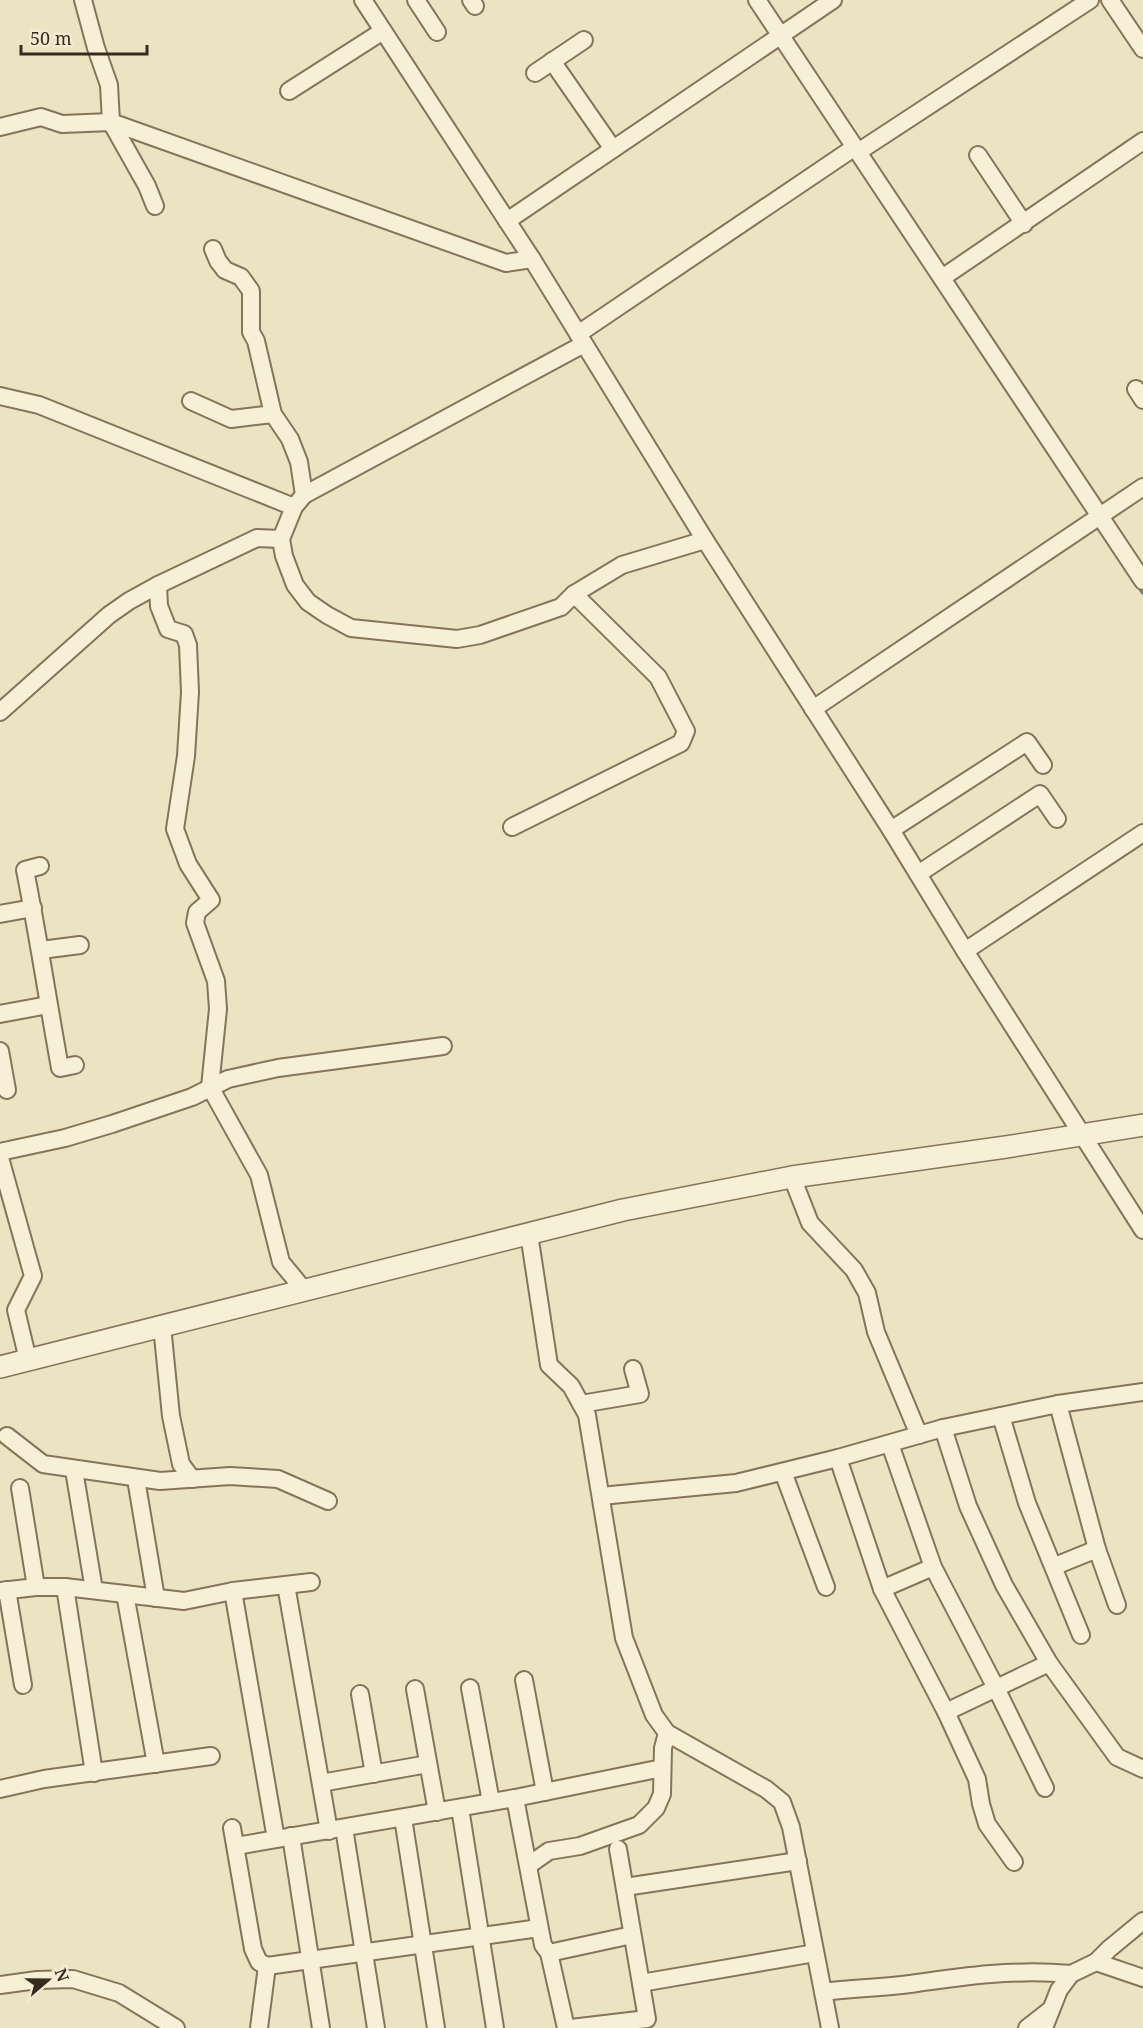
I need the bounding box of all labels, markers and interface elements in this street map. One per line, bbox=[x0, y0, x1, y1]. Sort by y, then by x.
scale bar bbox=[21, 18, 147, 56]
text: 50 m bbox=[30, 26, 72, 50]
north arrow bbox=[18, 1950, 78, 2010]
text: N bbox=[50, 1965, 75, 1985]

